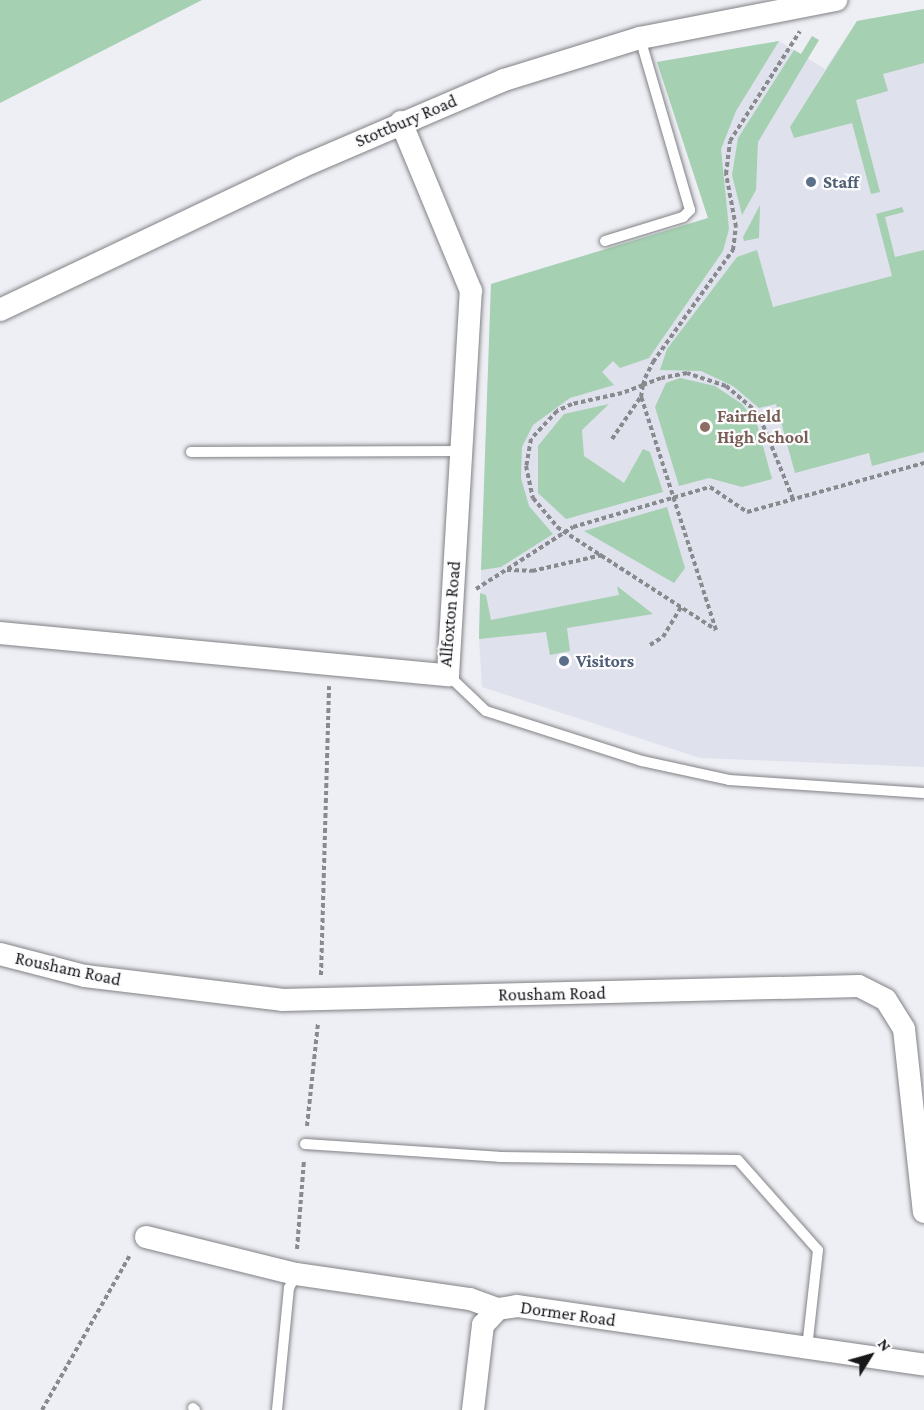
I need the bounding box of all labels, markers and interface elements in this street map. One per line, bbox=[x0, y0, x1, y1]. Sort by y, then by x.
street label: Stottbury Road bbox=[352, 90, 460, 152]
place label: Staff bbox=[823, 171, 859, 193]
marker: Staff bbox=[804, 175, 818, 189]
place label: Fairfield High School bbox=[717, 406, 809, 448]
marker: Fairfield High School bbox=[698, 420, 712, 434]
street label: Allfoxton Road bbox=[435, 560, 465, 668]
place label: Visitors bbox=[576, 650, 634, 672]
marker: Visitors bbox=[557, 654, 571, 668]
street label: Rousham Road bbox=[13, 947, 123, 991]
street label: Rousham Road bbox=[498, 982, 606, 1006]
street label: Dormer Road bbox=[519, 1297, 617, 1331]
north arrow bbox=[840, 1326, 900, 1386]
text: N bbox=[875, 1335, 895, 1354]

